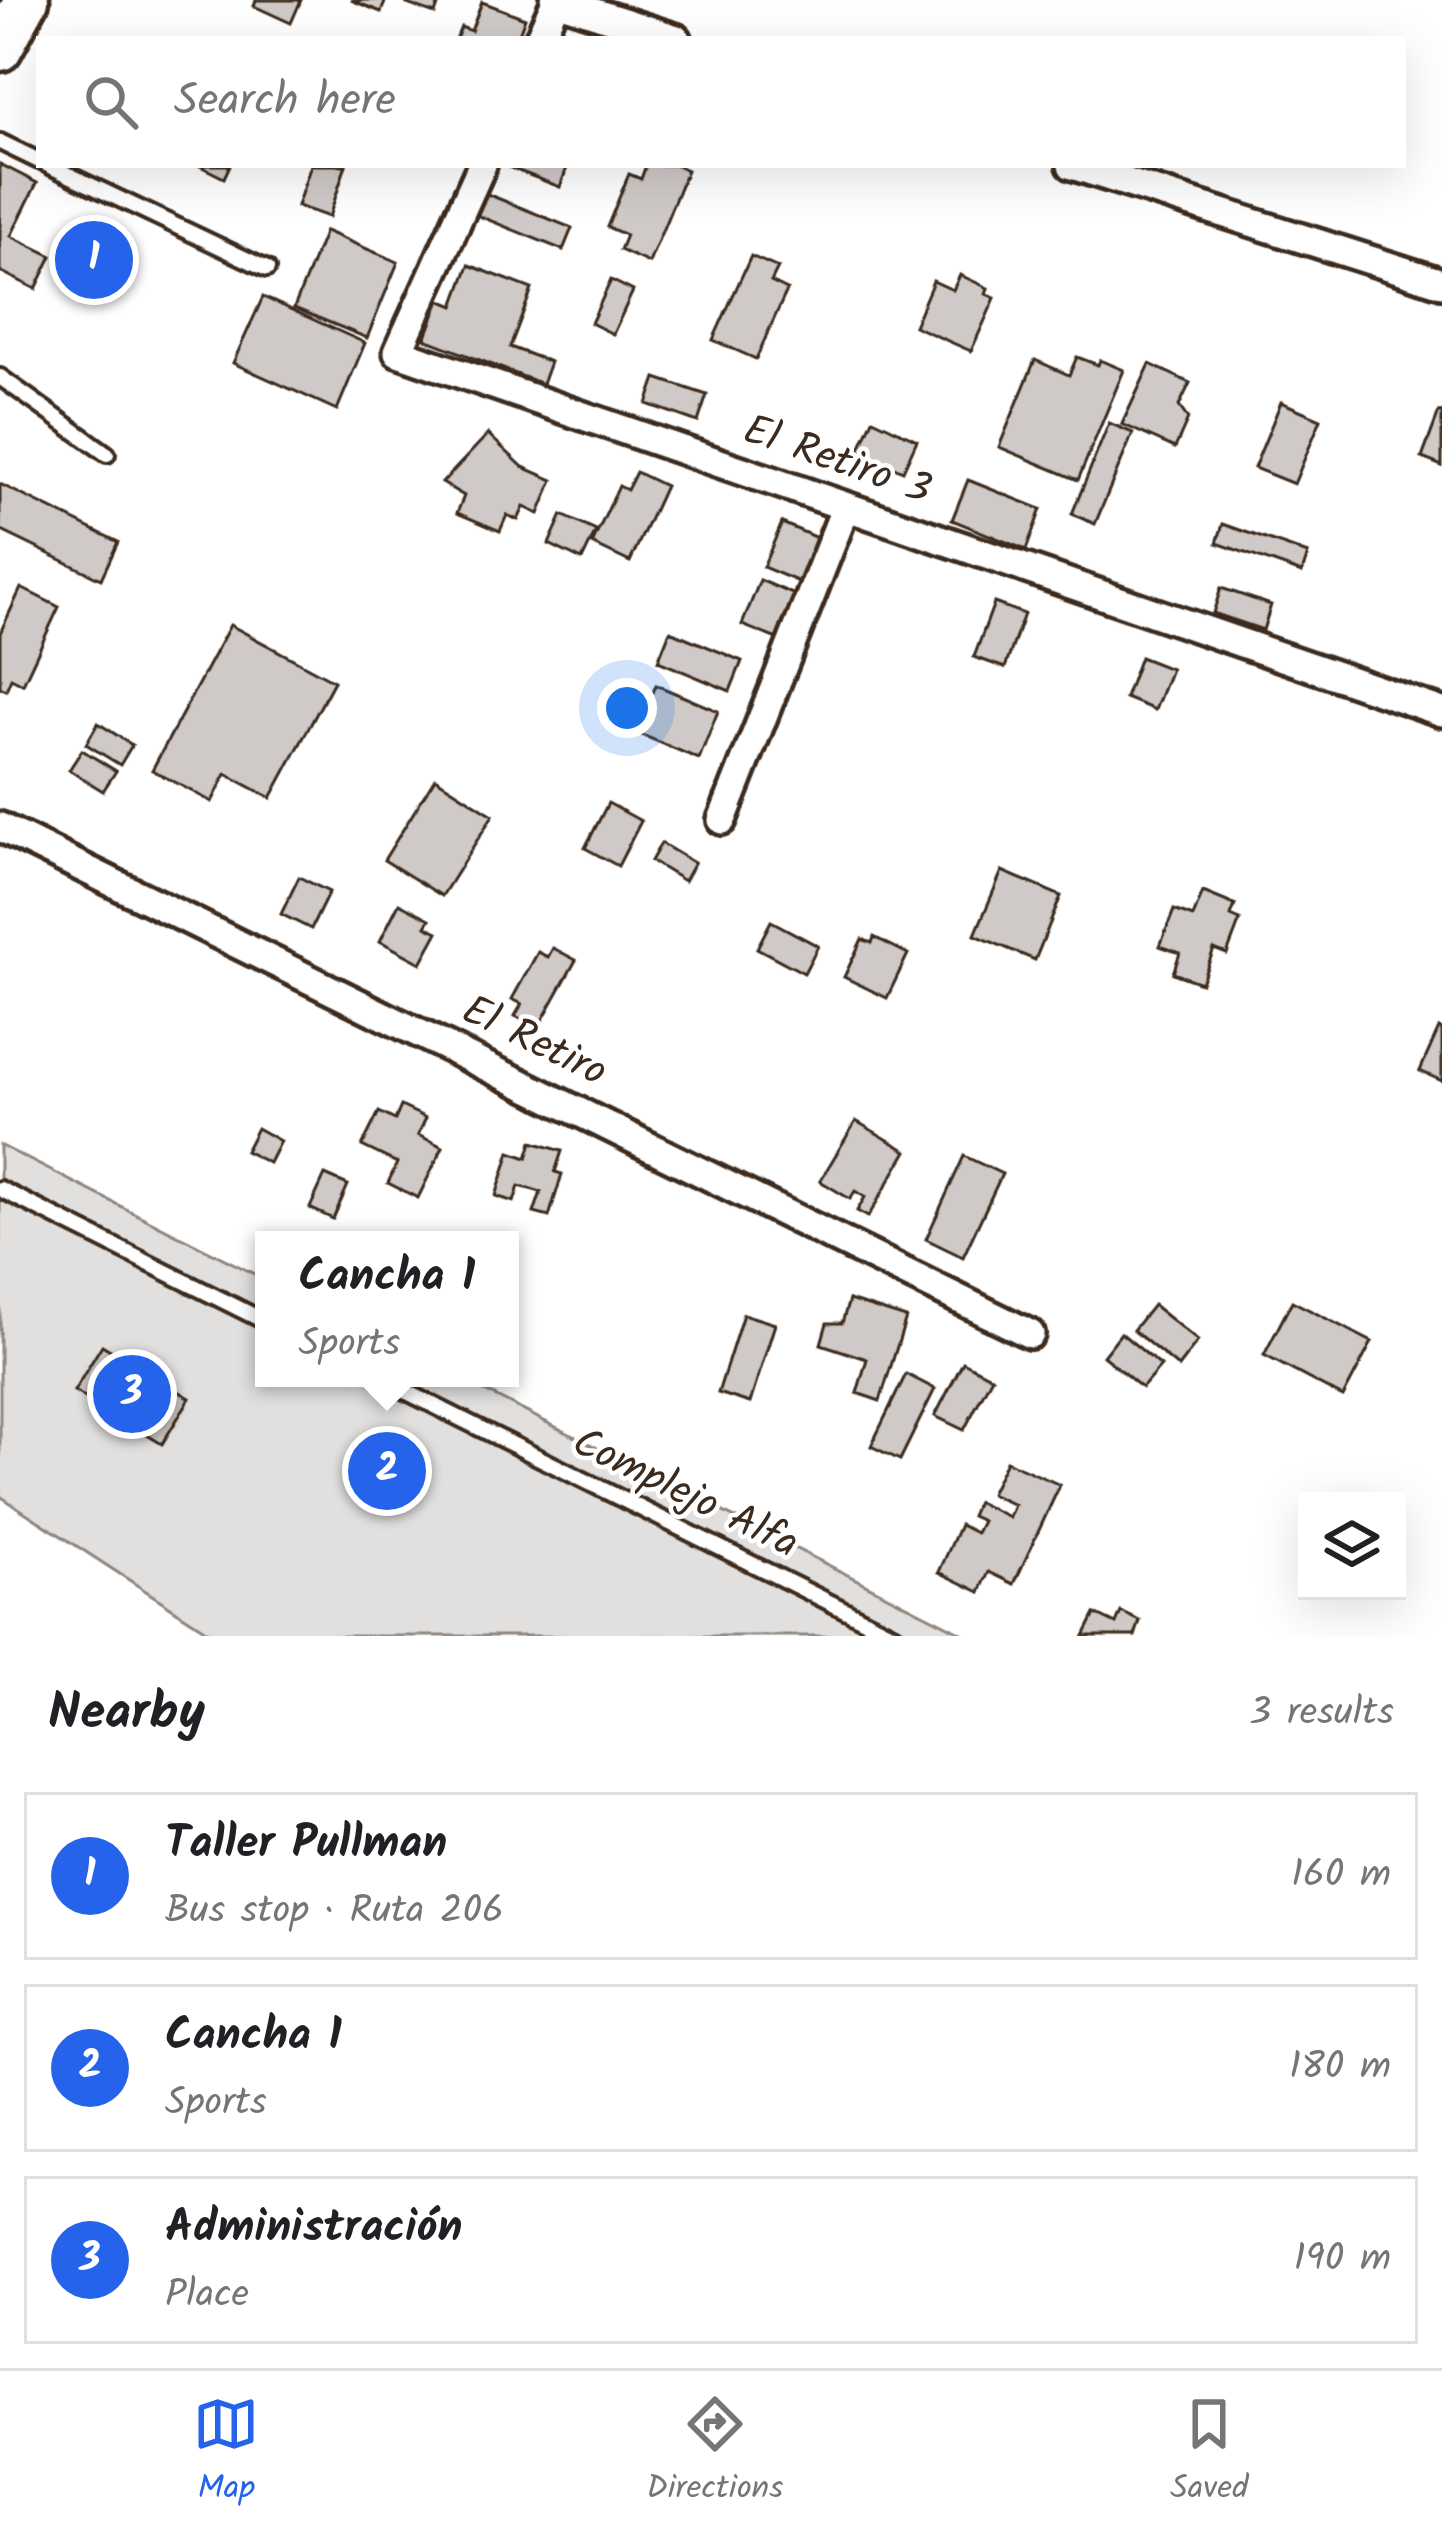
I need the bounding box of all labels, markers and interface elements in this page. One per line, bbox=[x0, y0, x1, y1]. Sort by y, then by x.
search box bbox=[36, 36, 1406, 168]
text: Search here bbox=[174, 66, 396, 138]
icon: search bbox=[78, 69, 144, 135]
pin: 1 bbox=[55, 215, 133, 305]
street label: El Retiro 3 bbox=[734, 398, 940, 524]
your location bbox=[597, 678, 657, 738]
street label: El Retiro bbox=[450, 978, 618, 1106]
popup bbox=[255, 1231, 519, 1387]
text: Cancha 1 bbox=[299, 1242, 475, 1314]
text: Sports bbox=[299, 1314, 400, 1376]
pin: 3 bbox=[93, 1349, 171, 1439]
street label: Complejo Alfa bbox=[560, 1410, 810, 1578]
pin: 2 bbox=[348, 1426, 426, 1516]
map controls bbox=[1298, 1492, 1406, 1600]
button: layers bbox=[1298, 1492, 1406, 1600]
text: Nearby bbox=[48, 1674, 205, 1755]
text: 3 results bbox=[1249, 1683, 1394, 1745]
text: Taller Pullman bbox=[165, 1809, 447, 1881]
text: 1 bbox=[84, 1845, 96, 1907]
text: 160 m bbox=[1291, 1845, 1391, 1907]
text: Bus stop · Ruta 206 bbox=[165, 1881, 504, 1943]
text: Cancha 1 bbox=[165, 2001, 342, 2073]
text: 2 bbox=[79, 2037, 101, 2099]
text: 180 m bbox=[1289, 2037, 1391, 2099]
text: Sports bbox=[165, 2073, 267, 2135]
text: Administración bbox=[165, 2193, 462, 2265]
text: 3 bbox=[79, 2229, 101, 2291]
text: 190 m bbox=[1294, 2229, 1391, 2291]
text: Place bbox=[165, 2265, 249, 2327]
tab: Map bbox=[193, 2391, 259, 2516]
tab: Directions bbox=[646, 2391, 783, 2516]
tab: Saved bbox=[1170, 2391, 1249, 2516]

